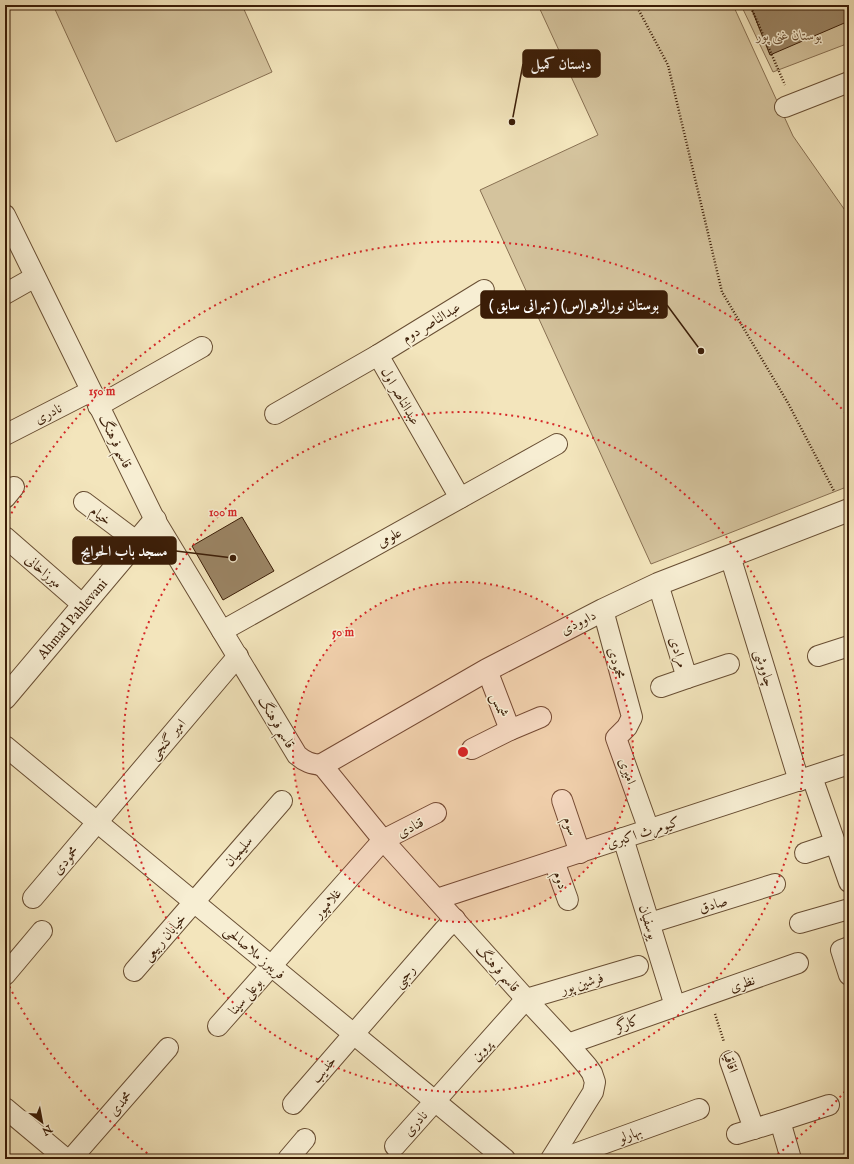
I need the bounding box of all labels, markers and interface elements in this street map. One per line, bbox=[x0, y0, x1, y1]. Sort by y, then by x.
park label: بوستان غنی پور bbox=[755, 27, 822, 46]
callout: دبستان کمیل bbox=[523, 50, 600, 77]
text: دبستان کمیل bbox=[530, 55, 592, 75]
callout: بوستان نورالزهرا(س) ( تهرانی سابق ) bbox=[481, 291, 667, 318]
text: بوستان نورالزهرا(س) ( تهرانی سابق ) bbox=[489, 296, 659, 315]
street label: عبدالناصر دوم bbox=[399, 298, 466, 350]
street label: عبدالناصر اول bbox=[376, 364, 424, 429]
text: 150 m bbox=[89, 384, 116, 399]
street label: نادری bbox=[32, 399, 66, 428]
street label: قاسم فرهنگ bbox=[91, 411, 137, 473]
street label: خیام bbox=[84, 502, 115, 532]
text: 100 m bbox=[209, 505, 238, 520]
street label: علومی bbox=[374, 524, 405, 552]
callout: مسجد باب الحوایج bbox=[73, 537, 176, 564]
text: مسجد باب الحوایج bbox=[80, 542, 168, 564]
street label: میرزاخانی bbox=[21, 551, 66, 593]
street label: Ahmad Pahlevani bbox=[33, 575, 112, 664]
street label: داوودی bbox=[558, 606, 599, 639]
text: 50 m bbox=[332, 625, 355, 640]
street label: مرادی bbox=[665, 635, 692, 670]
street label: محمودی bbox=[603, 645, 629, 681]
street label: چاووشی bbox=[750, 648, 778, 689]
street label: شمس bbox=[486, 691, 512, 720]
street label: قاسم فرهنگ bbox=[250, 693, 300, 754]
street label: امیر گنجی bbox=[145, 715, 190, 764]
centre of rings bbox=[456, 745, 470, 759]
street label: امیری bbox=[614, 756, 640, 787]
street label: کیومرث اکبری bbox=[605, 813, 682, 853]
street label: قنادی bbox=[394, 814, 427, 842]
street label: سوم bbox=[556, 814, 582, 839]
street label: سلیمیان bbox=[220, 832, 257, 871]
street label: محمودی bbox=[49, 843, 83, 879]
street label: دوم bbox=[546, 869, 572, 893]
street label: غلامپور bbox=[308, 885, 346, 924]
street label: صادق bbox=[697, 892, 730, 918]
street label: یوسفیان bbox=[634, 903, 662, 943]
street label: خیابان ربیعی bbox=[139, 910, 190, 965]
street label: فریبرز ملاصالحی bbox=[220, 922, 289, 984]
street label: قاسم فرهنگ bbox=[468, 941, 524, 999]
street label: رجبی bbox=[390, 961, 421, 993]
street label: فرشین پور bbox=[557, 969, 606, 1000]
street label: نظری bbox=[727, 971, 758, 997]
street label: بوعلی سینا bbox=[225, 974, 267, 1019]
street label: کارگر bbox=[611, 1011, 642, 1037]
street label: پروین bbox=[467, 1035, 497, 1065]
street label: اقاقیا bbox=[718, 1049, 742, 1075]
street label: خدیب bbox=[307, 1052, 340, 1087]
street label: محمدی bbox=[105, 1087, 137, 1120]
north arrow bbox=[22, 1102, 62, 1142]
street label: نادری bbox=[400, 1107, 432, 1140]
text: N bbox=[39, 1121, 55, 1138]
street label: بهارلو bbox=[614, 1122, 644, 1148]

